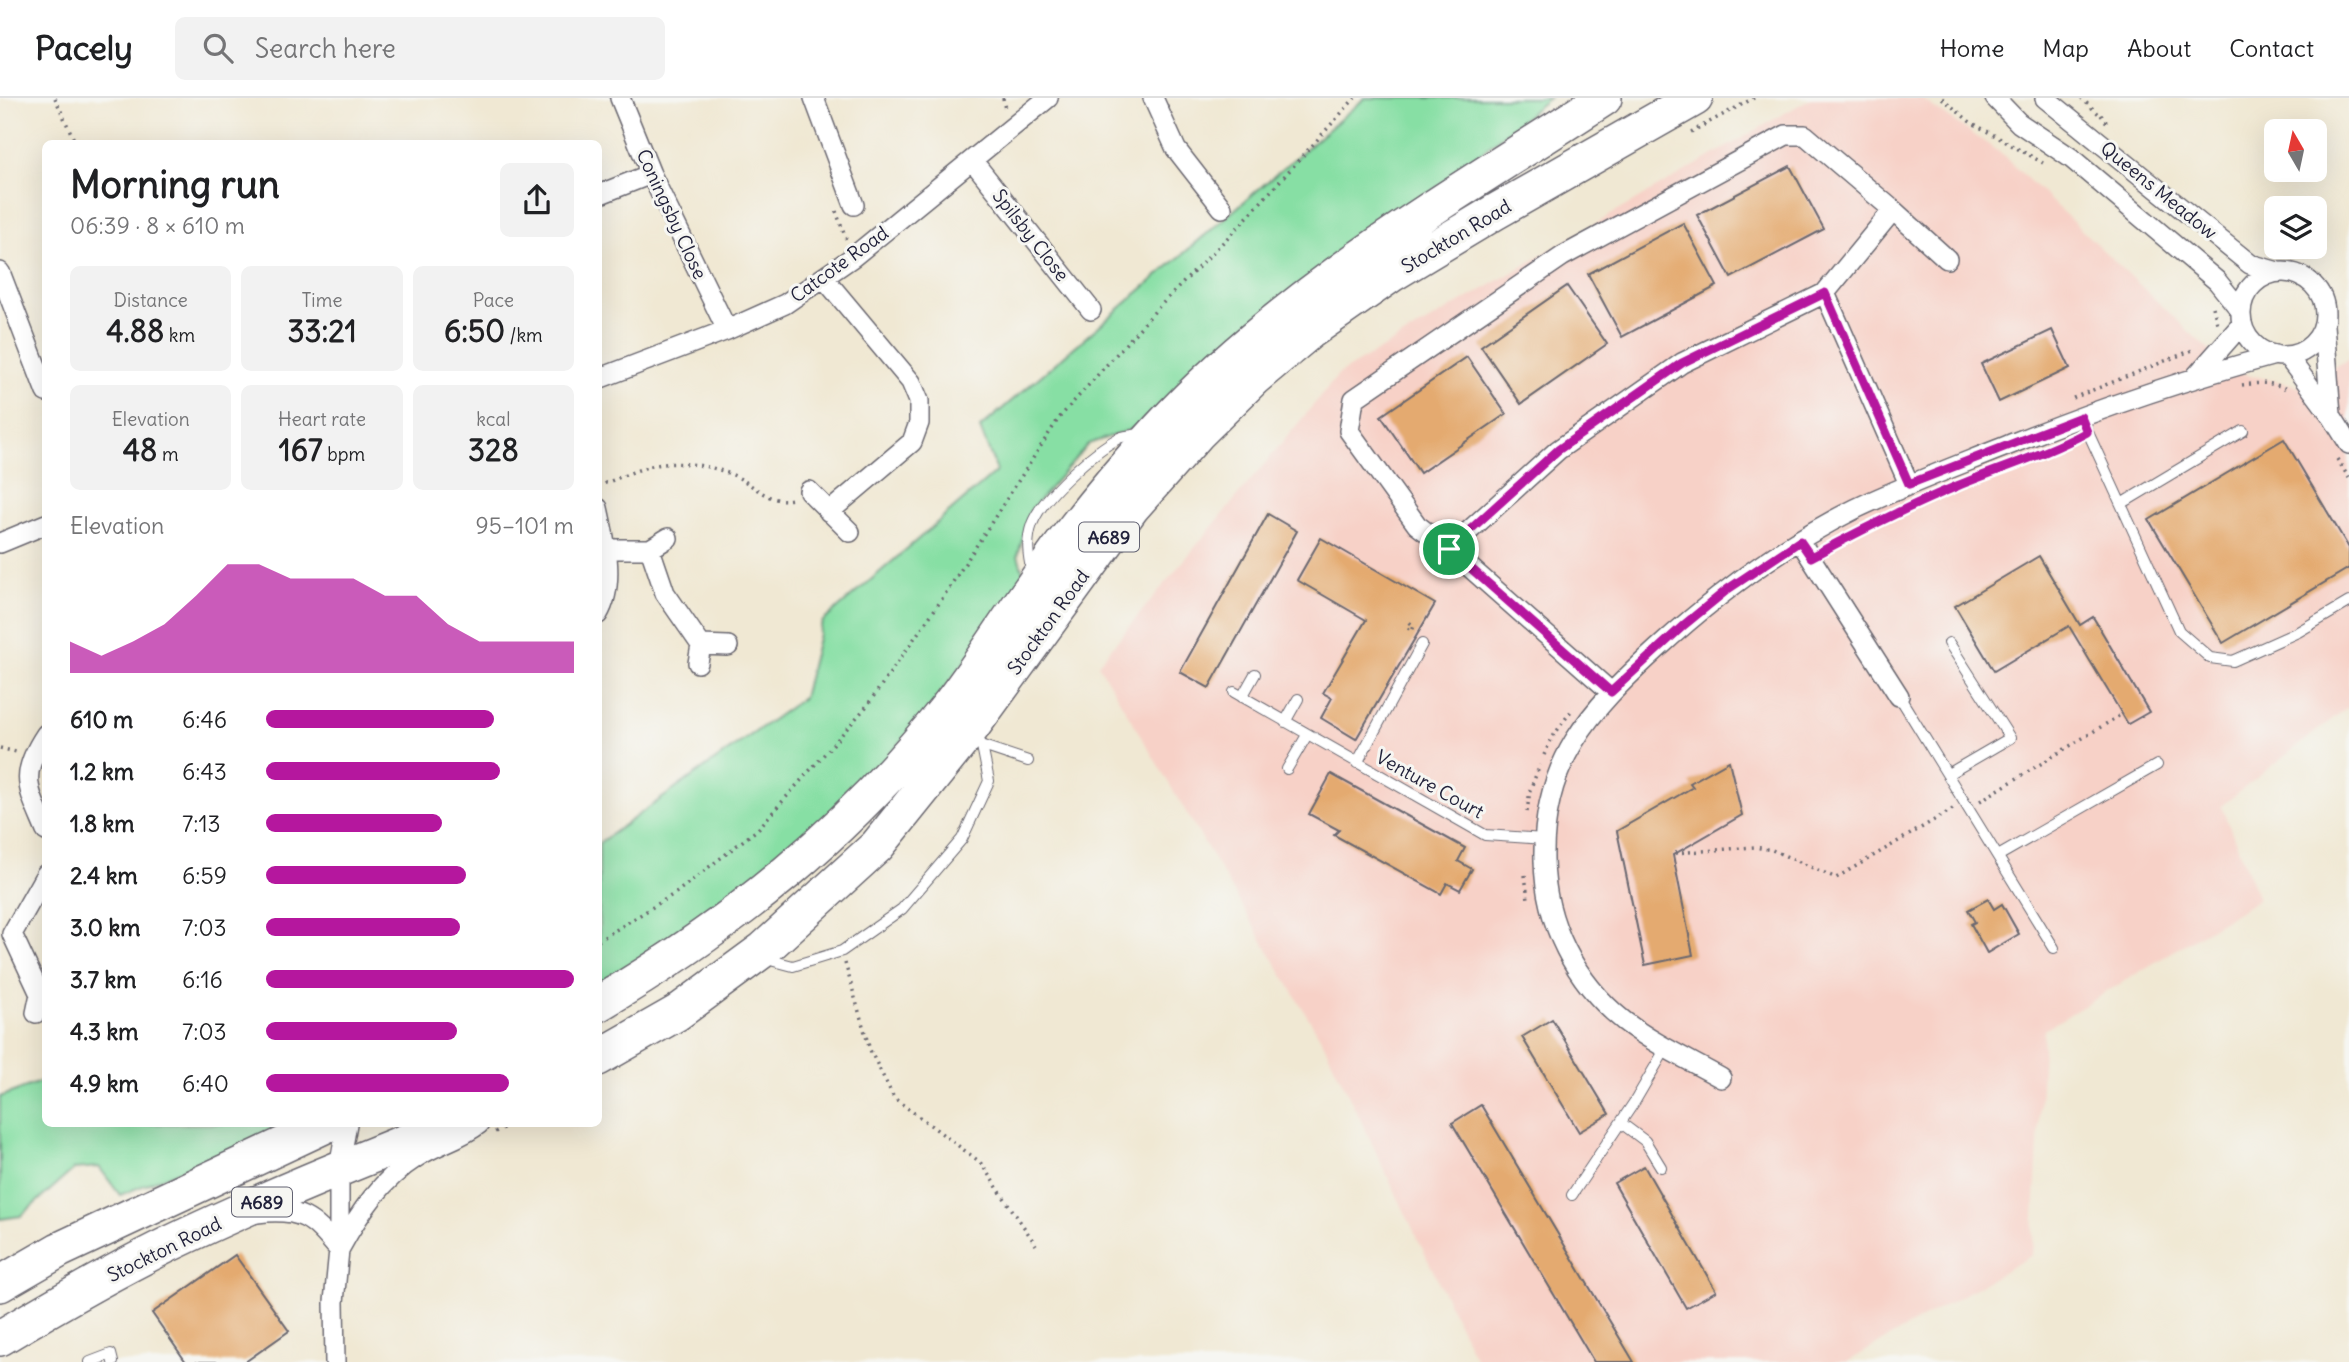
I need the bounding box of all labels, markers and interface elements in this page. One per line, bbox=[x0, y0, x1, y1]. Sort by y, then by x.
search box bbox=[175, 17, 665, 80]
text: Pacely bbox=[35, 27, 133, 69]
icon: search bbox=[199, 29, 237, 67]
text: Search here bbox=[255, 32, 396, 65]
text: Home bbox=[1940, 33, 2004, 63]
text: Map bbox=[2042, 33, 2089, 63]
text: About bbox=[2127, 33, 2191, 63]
text: Contact bbox=[2229, 33, 2314, 63]
north arrow bbox=[2264, 119, 2328, 182]
map controls bbox=[2264, 119, 2327, 259]
street label: Queens Meadow bbox=[2096, 136, 2222, 244]
street label: Coningsby Close bbox=[631, 145, 713, 283]
text: Morning run bbox=[70, 161, 280, 208]
button: share bbox=[500, 163, 574, 237]
street label: Spilsby Close bbox=[987, 184, 1075, 286]
street label: Stockton Road bbox=[1397, 194, 1515, 278]
button: layers bbox=[2264, 196, 2327, 259]
text: 06:39 · 8 × 610 m bbox=[70, 211, 245, 240]
street label: Catcote Road bbox=[785, 220, 893, 308]
text: Distance bbox=[114, 288, 188, 312]
text: Time bbox=[301, 288, 343, 312]
text: Pace bbox=[473, 288, 514, 312]
text: 4.88 bbox=[106, 312, 164, 350]
text: 33:21 bbox=[287, 312, 357, 350]
text: 6:50 bbox=[444, 312, 505, 350]
text: km bbox=[164, 323, 195, 347]
text: /km bbox=[505, 323, 543, 347]
text: Elevation bbox=[112, 407, 190, 431]
text: Heart rate bbox=[278, 407, 366, 431]
text: kcal bbox=[476, 407, 510, 431]
text: 48 bbox=[123, 431, 157, 469]
text: 167 bbox=[279, 431, 323, 469]
text: 328 bbox=[468, 431, 519, 469]
text: m bbox=[157, 442, 179, 466]
text: bpm bbox=[323, 442, 365, 466]
text: Elevation bbox=[70, 511, 164, 540]
text: 95–101 m bbox=[475, 511, 574, 540]
pin bbox=[1419, 519, 1479, 579]
road number: A689 bbox=[1079, 522, 1139, 552]
icon: arrive bbox=[1430, 530, 1468, 568]
street label: Stockton Road bbox=[1002, 565, 1094, 679]
text: 610 m bbox=[70, 705, 133, 734]
text: 6:46 bbox=[182, 705, 227, 734]
street label: Venture Court bbox=[1372, 744, 1488, 824]
text: 1.2 km bbox=[70, 757, 134, 786]
text: 6:43 bbox=[182, 757, 227, 786]
text: 1.8 km bbox=[70, 809, 135, 838]
text: 7:13 bbox=[182, 809, 221, 838]
text: 2.4 km bbox=[70, 861, 138, 890]
text: 6:59 bbox=[182, 861, 227, 890]
text: 3.0 km bbox=[70, 913, 140, 942]
text: 7:03 bbox=[182, 913, 227, 942]
text: 3.7 km bbox=[70, 965, 136, 994]
text: 6:16 bbox=[182, 965, 223, 994]
text: 4.3 km bbox=[70, 1017, 139, 1046]
text: 7:03 bbox=[182, 1017, 227, 1046]
text: 4.9 km bbox=[70, 1069, 139, 1098]
text: 6:40 bbox=[182, 1069, 229, 1098]
road number: A689 bbox=[232, 1188, 292, 1217]
street label: Stockton Road bbox=[103, 1211, 225, 1287]

